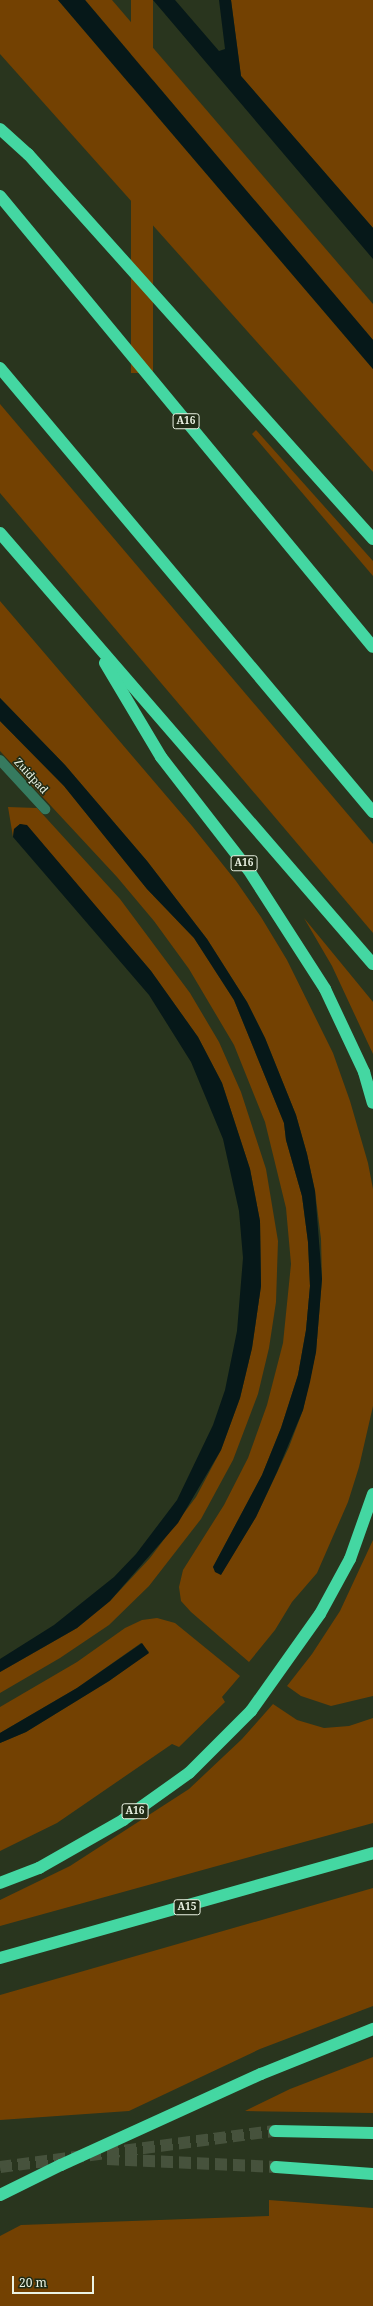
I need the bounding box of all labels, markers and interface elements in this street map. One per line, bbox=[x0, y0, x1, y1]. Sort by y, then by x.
road number: A16 bbox=[172, 413, 200, 429]
street label: Zuidpad bbox=[11, 756, 51, 796]
road number: A16 bbox=[230, 855, 258, 871]
road number: A16 bbox=[121, 1803, 149, 1819]
road number: A15 bbox=[173, 1899, 201, 1915]
scale bar bbox=[14, 2268, 96, 2294]
text: 20 m bbox=[19, 2274, 47, 2291]

